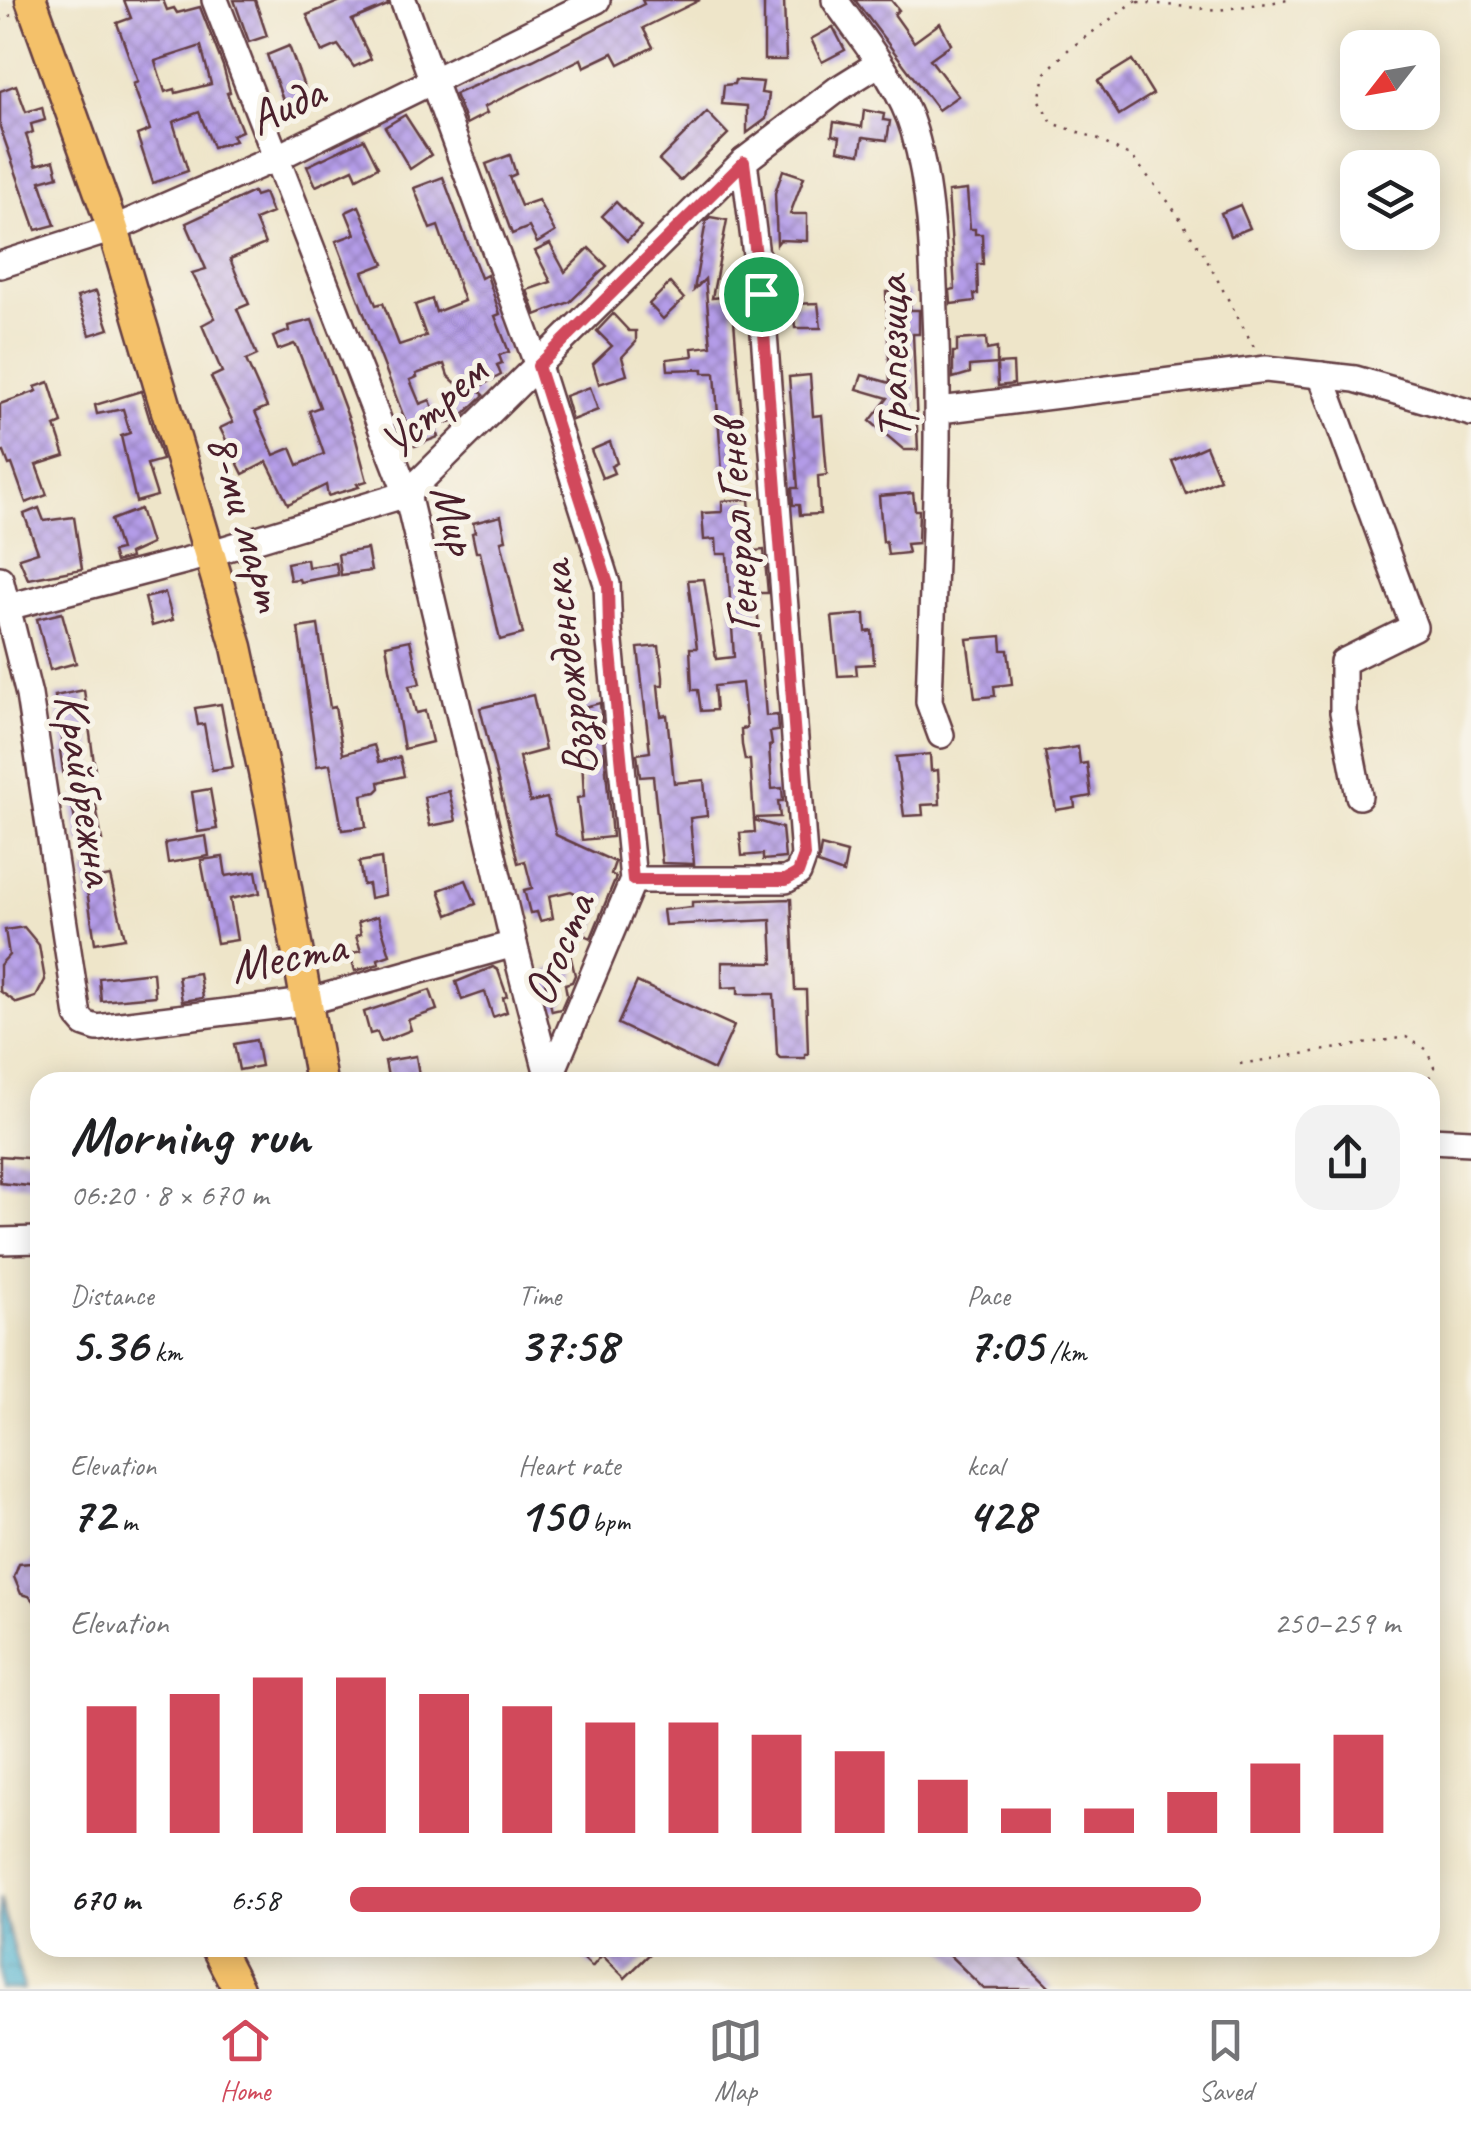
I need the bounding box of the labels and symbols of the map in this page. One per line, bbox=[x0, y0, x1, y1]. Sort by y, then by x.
north arrow bbox=[1340, 30, 1440, 130]
street label: Аида bbox=[238, 60, 336, 148]
pin bbox=[719, 252, 804, 337]
street label: Трапезица bbox=[861, 272, 923, 441]
street label: Устрем bbox=[366, 341, 501, 472]
street label: Генерал Генев bbox=[698, 411, 773, 634]
street label: 8-ми март bbox=[193, 426, 302, 619]
street label: Мир bbox=[417, 477, 494, 562]
street label: Възрожденска bbox=[524, 554, 610, 780]
street label: Крайбрежна bbox=[41, 689, 131, 892]
street label: Огоста bbox=[508, 881, 609, 1014]
street label: Места bbox=[225, 915, 353, 996]

